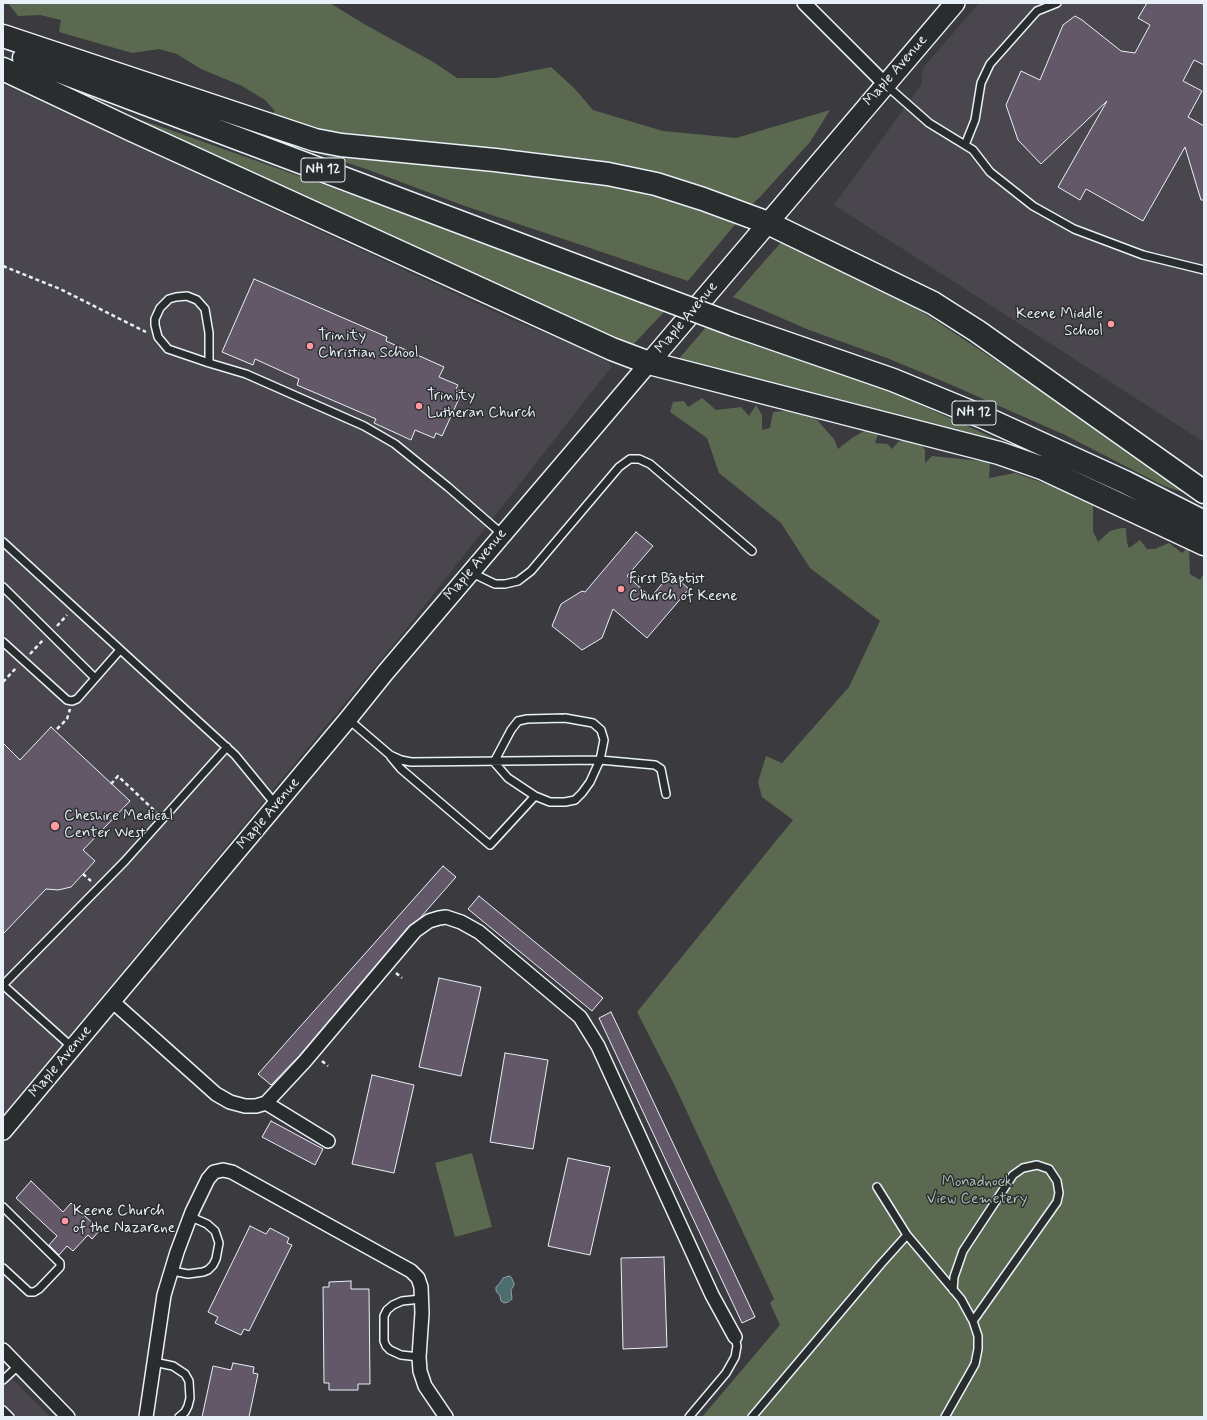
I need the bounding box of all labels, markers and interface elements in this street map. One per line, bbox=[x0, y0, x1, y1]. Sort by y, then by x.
street label: Maple Avenue bbox=[860, 32, 932, 110]
road number: NH 12 bbox=[301, 158, 345, 182]
street label: Maple Avenue bbox=[652, 278, 722, 358]
place label: Keene Middle School bbox=[1016, 306, 1103, 341]
marker: Keene Middle School bbox=[1106, 319, 1116, 329]
place label: Trinity Christian School bbox=[318, 328, 418, 363]
marker: Trinity Christian School bbox=[305, 341, 315, 351]
place label: Trinity Lutheran Church bbox=[427, 388, 536, 423]
marker: Trinity Lutheran Church bbox=[414, 401, 424, 411]
road number: NH 12 bbox=[952, 401, 996, 425]
street label: Maple Avenue bbox=[441, 525, 511, 605]
place label: First Baptist Church of Keene bbox=[629, 571, 738, 606]
marker: First Baptist Church of Keene bbox=[616, 584, 626, 594]
street label: Maple Avenue bbox=[234, 774, 304, 854]
place label: Cheshire Medical Center West bbox=[64, 808, 173, 843]
marker: Cheshire Medical Center West bbox=[49, 820, 61, 832]
street label: Maple Avenue bbox=[26, 1022, 96, 1102]
park label: Monadnock View Cemetery bbox=[927, 1174, 1027, 1209]
place label: Keene Church of the Nazarene bbox=[73, 1203, 175, 1238]
marker: Keene Church of the Nazarene bbox=[60, 1216, 70, 1226]

